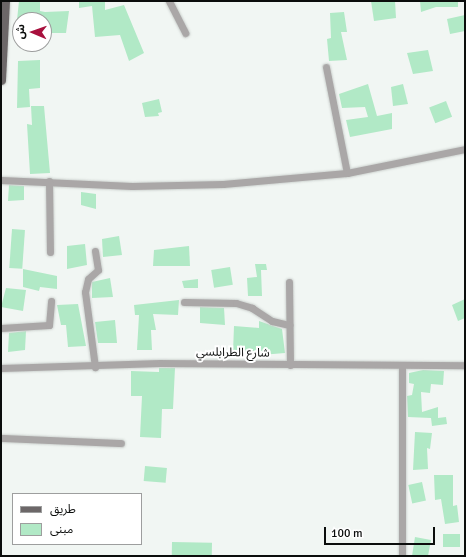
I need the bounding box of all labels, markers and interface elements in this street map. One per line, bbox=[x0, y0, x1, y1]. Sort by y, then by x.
north arrow bbox=[12, 12, 52, 52]
text: ش bbox=[14, 24, 27, 39]
street label: شارع الطرابلسي bbox=[196, 345, 270, 361]
legend bbox=[12, 493, 142, 545]
text: طريق bbox=[50, 502, 76, 517]
scale bar bbox=[326, 519, 437, 545]
text: مبنى bbox=[50, 522, 73, 537]
text: 100 m bbox=[331, 526, 363, 541]

